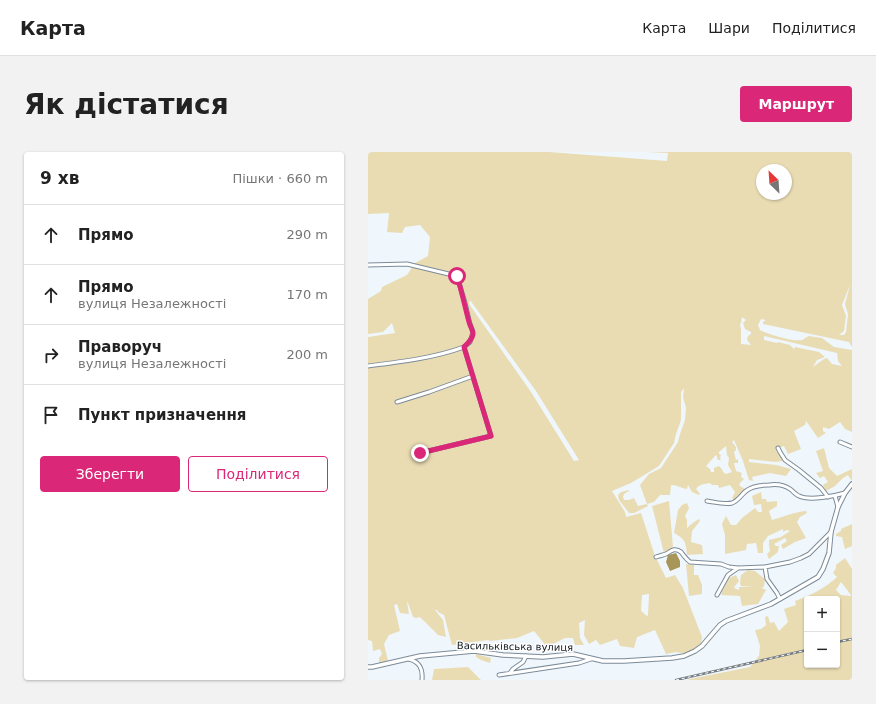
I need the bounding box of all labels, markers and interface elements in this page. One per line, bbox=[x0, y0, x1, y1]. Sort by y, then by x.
text: Карта bbox=[20, 17, 86, 39]
text: Карта bbox=[642, 20, 686, 36]
text: Шари bbox=[708, 20, 750, 36]
text: Поділитися bbox=[772, 20, 856, 36]
button: Маршрут bbox=[740, 86, 852, 122]
text: Як дістатися bbox=[24, 88, 229, 121]
north arrow bbox=[756, 164, 792, 200]
text: 9 хв bbox=[40, 168, 79, 188]
text: Пішки · 660 m bbox=[232, 171, 328, 186]
icon: ahead bbox=[40, 224, 62, 246]
text: Прямо bbox=[78, 226, 134, 244]
text: 290 m bbox=[286, 227, 328, 242]
route start bbox=[448, 267, 466, 285]
text: Прямо bbox=[78, 278, 134, 296]
icon: ahead bbox=[40, 284, 62, 306]
text: 170 m bbox=[286, 287, 328, 302]
text: вулиця Незалежності bbox=[78, 296, 226, 311]
text: Праворуч bbox=[78, 338, 162, 356]
icon: right bbox=[40, 344, 62, 366]
text: 200 m bbox=[286, 347, 328, 362]
text: вулиця Незалежності bbox=[78, 356, 226, 371]
icon: arrive bbox=[40, 404, 62, 426]
text: Пункт призначення bbox=[78, 406, 246, 424]
route end bbox=[411, 444, 429, 462]
button: Зберегти bbox=[40, 456, 180, 492]
button: Поділитися bbox=[188, 456, 328, 492]
map controls bbox=[804, 596, 840, 668]
button: + bbox=[804, 596, 840, 632]
button: − bbox=[804, 632, 840, 668]
street label: Васильківська вулиця bbox=[457, 640, 573, 653]

